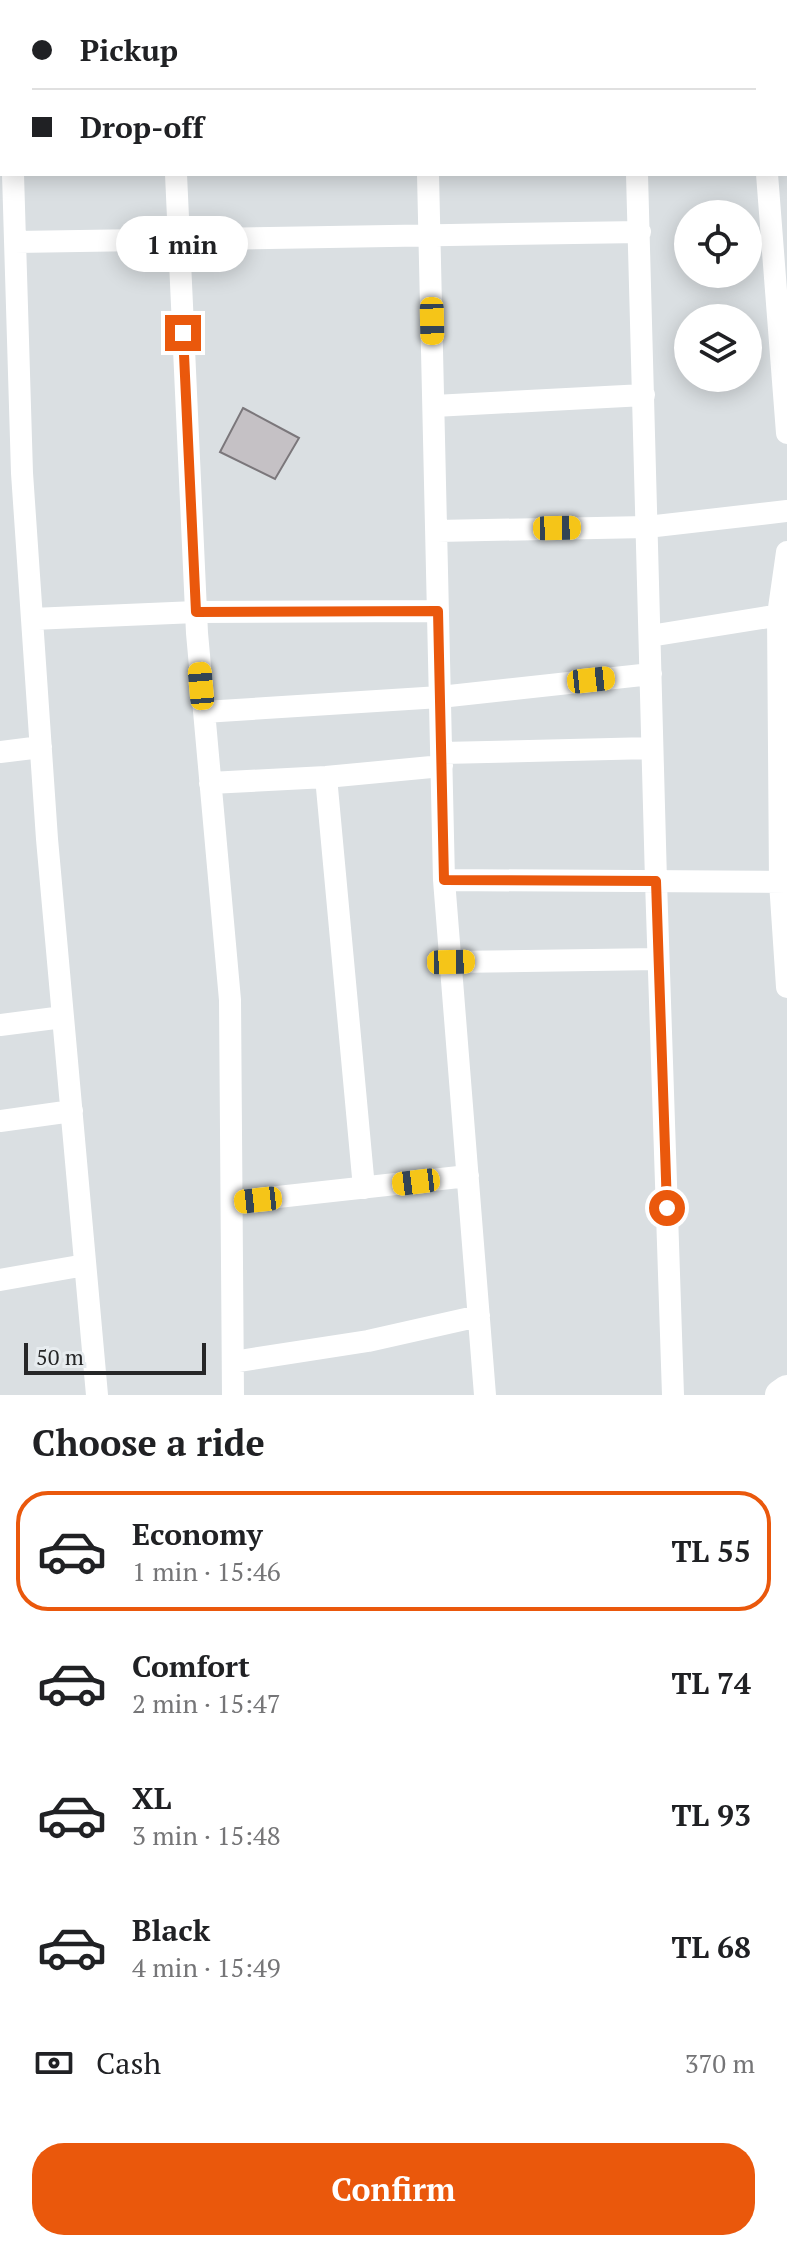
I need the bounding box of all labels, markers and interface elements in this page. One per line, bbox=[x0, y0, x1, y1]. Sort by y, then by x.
text: Pickup bbox=[80, 30, 178, 70]
text: Drop-off bbox=[80, 107, 204, 147]
map controls bbox=[674, 200, 762, 392]
button: locate bbox=[674, 200, 762, 288]
callout: 1 min bbox=[117, 217, 249, 273]
text: 1 min bbox=[146, 227, 218, 261]
car bbox=[420, 297, 444, 345]
button: layers bbox=[674, 304, 762, 392]
route end bbox=[165, 315, 201, 351]
car bbox=[533, 516, 581, 540]
car bbox=[187, 661, 215, 711]
car bbox=[566, 666, 616, 694]
car bbox=[427, 950, 475, 974]
car bbox=[391, 1167, 441, 1197]
car bbox=[233, 1186, 283, 1214]
route start bbox=[649, 1190, 685, 1226]
scale bar bbox=[24, 1339, 206, 1375]
text: 50 m bbox=[36, 1342, 84, 1371]
text: Choose a ride bbox=[32, 1419, 265, 1466]
text: Economy bbox=[132, 1514, 263, 1554]
icon: car bbox=[36, 1515, 108, 1587]
text: TL 55 bbox=[672, 1531, 751, 1571]
text: 1 min · 15:46 bbox=[132, 1554, 281, 1588]
text: Comfort bbox=[132, 1646, 250, 1686]
icon: car bbox=[36, 1647, 108, 1719]
text: TL 74 bbox=[672, 1663, 751, 1703]
text: 2 min · 15:47 bbox=[132, 1686, 281, 1720]
text: XL bbox=[132, 1778, 171, 1818]
icon: car bbox=[36, 1779, 108, 1851]
text: TL 93 bbox=[672, 1795, 751, 1835]
text: 3 min · 15:48 bbox=[132, 1818, 281, 1852]
text: Black bbox=[132, 1910, 210, 1950]
icon: car bbox=[36, 1911, 108, 1983]
text: TL 68 bbox=[672, 1927, 751, 1967]
text: 4 min · 15:49 bbox=[132, 1950, 281, 1984]
icon: cash bbox=[32, 2041, 76, 2085]
text: Cash bbox=[96, 2043, 161, 2083]
text: 370 m bbox=[685, 2046, 755, 2080]
button: Confirm bbox=[32, 2143, 755, 2235]

